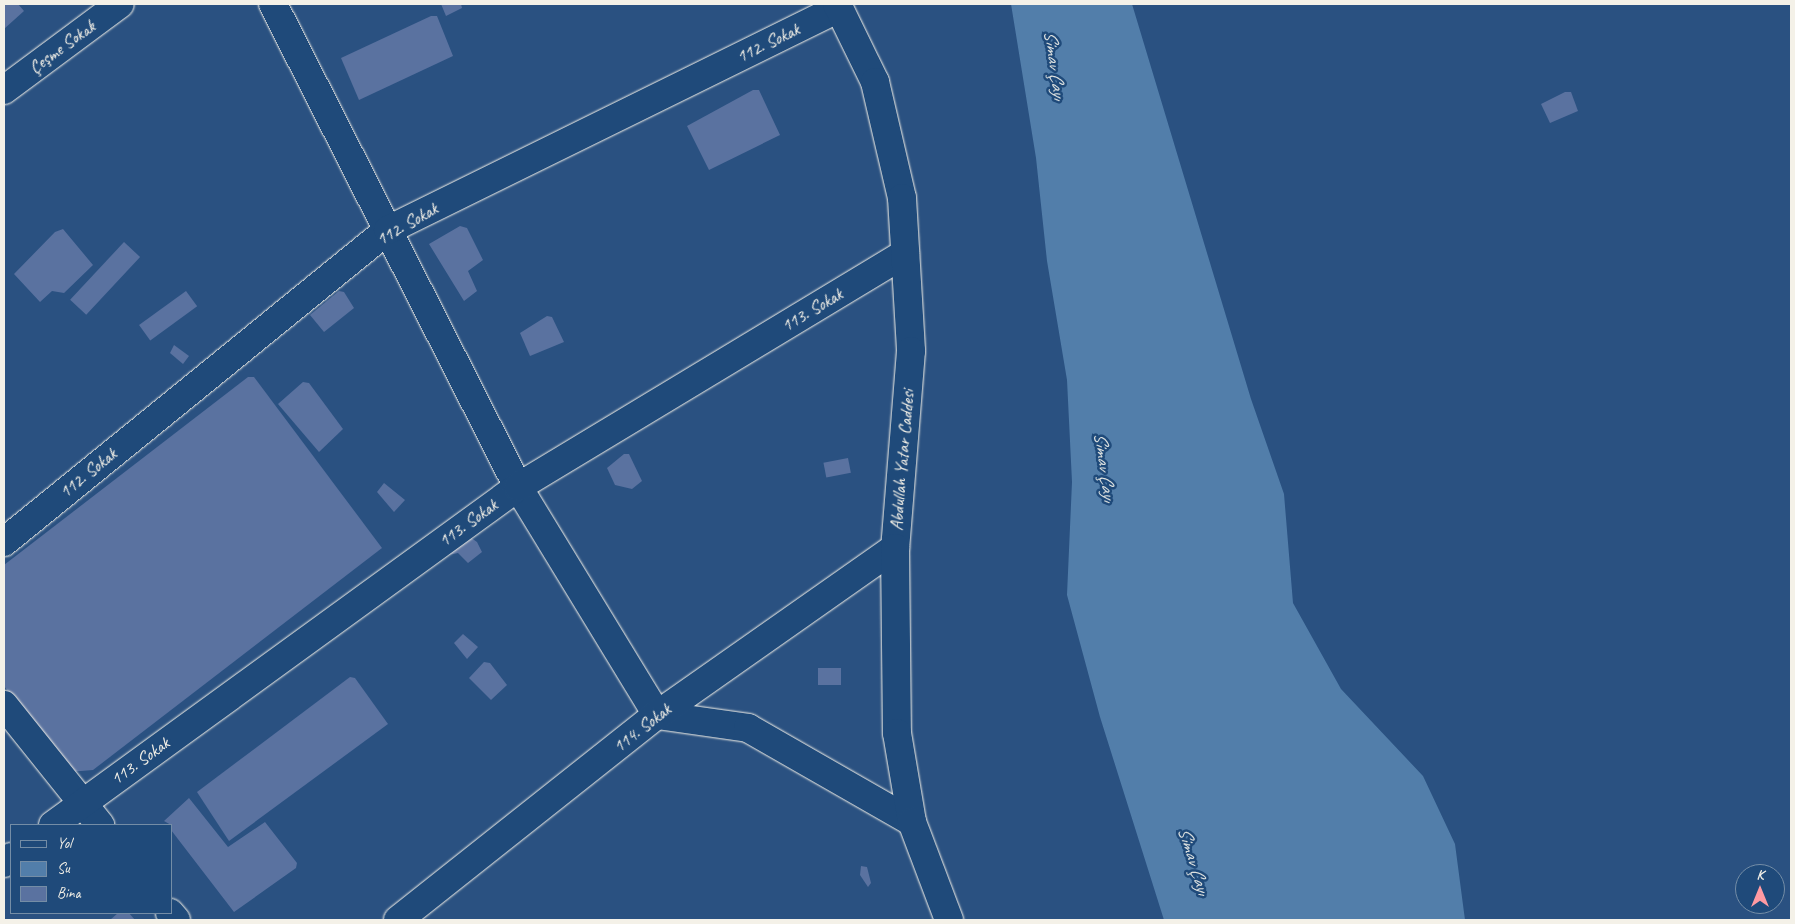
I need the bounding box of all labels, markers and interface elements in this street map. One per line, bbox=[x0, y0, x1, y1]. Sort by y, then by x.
street label: Çeşme Sokak bbox=[25, 16, 99, 78]
street label: 112. Sokak bbox=[733, 18, 803, 68]
water label: Simav Çayı bbox=[1038, 29, 1070, 101]
street label: 112. Sokak bbox=[372, 198, 442, 250]
street label: 113. Sokak bbox=[778, 283, 846, 337]
street label: Abdullah Yatar Caddesi bbox=[885, 388, 919, 532]
water label: Simav Çayı bbox=[1088, 431, 1120, 503]
street label: 112. Sokak bbox=[55, 443, 121, 503]
street label: 113. Sokak bbox=[434, 494, 502, 552]
street label: 114. Sokak bbox=[609, 699, 675, 757]
street label: 113. Sokak bbox=[106, 732, 174, 790]
legend bbox=[10, 824, 172, 914]
water label: Simav Çayı bbox=[1172, 824, 1214, 898]
text: Yol bbox=[57, 834, 72, 853]
text: Su bbox=[57, 859, 70, 878]
north arrow bbox=[1735, 864, 1785, 914]
text: K bbox=[1756, 866, 1764, 883]
text: Bina bbox=[57, 884, 81, 903]

